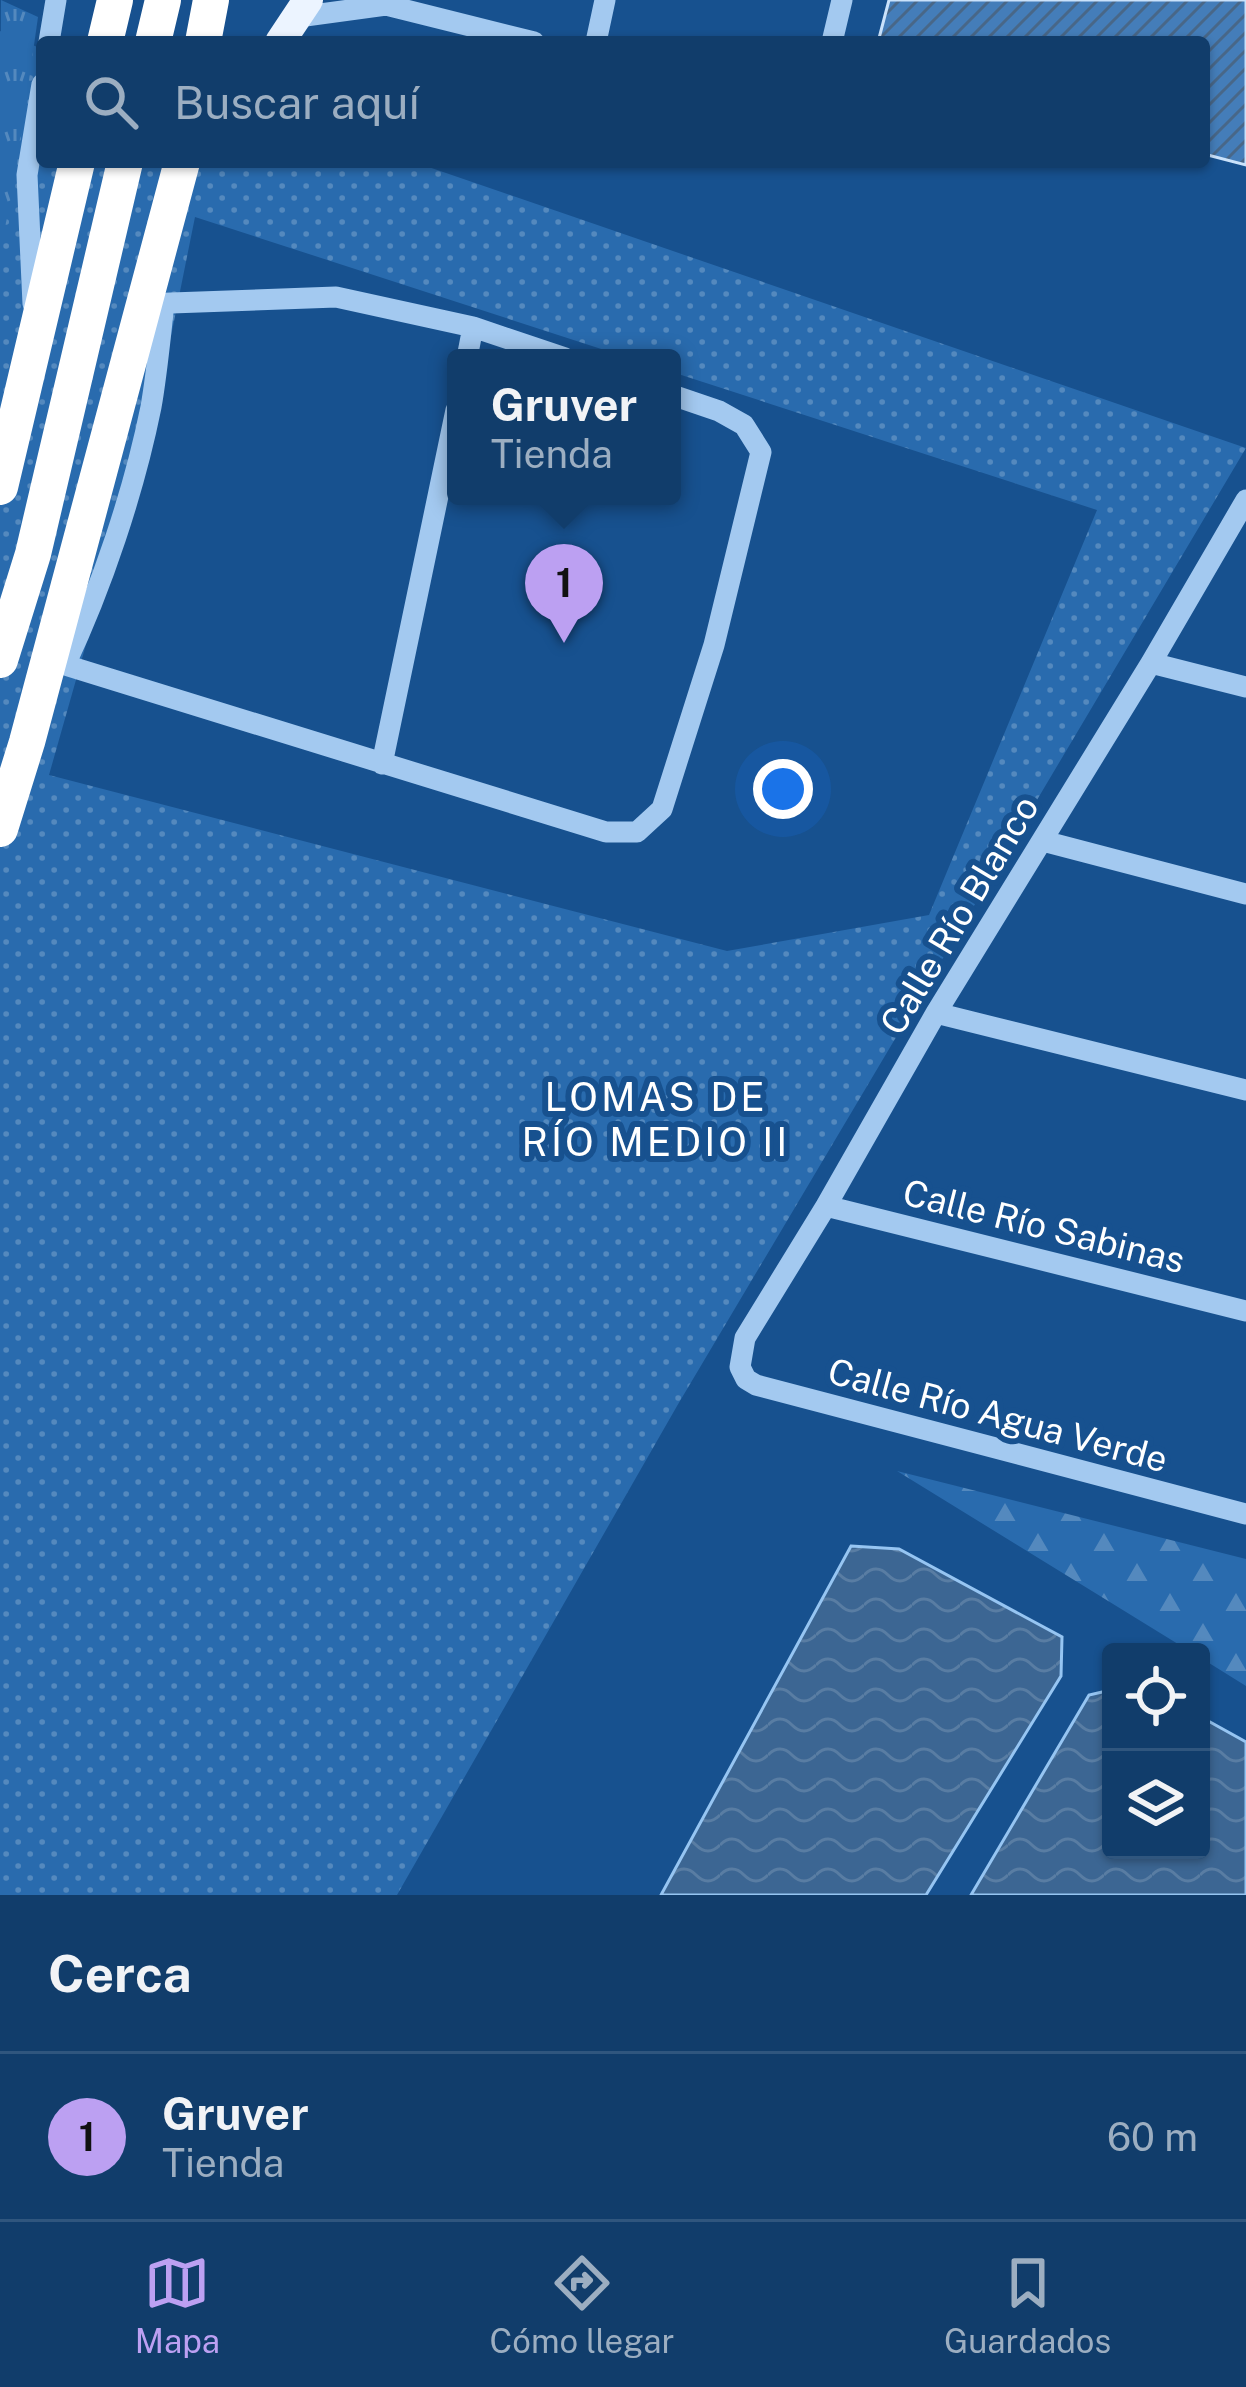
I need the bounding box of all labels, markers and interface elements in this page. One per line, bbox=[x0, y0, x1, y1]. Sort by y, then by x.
search box bbox=[36, 36, 1210, 168]
icon: search bbox=[78, 69, 144, 135]
text: Buscar aquí bbox=[174, 76, 420, 129]
popup bbox=[447, 349, 681, 505]
text: Gruver bbox=[491, 378, 637, 431]
text: Tienda bbox=[491, 431, 613, 477]
pin: 1 bbox=[525, 544, 603, 643]
your location bbox=[753, 759, 813, 819]
street label: Calle Río Blanco bbox=[871, 788, 1047, 1042]
district label: LOMAS DE RÍO MEDIO II bbox=[522, 1074, 790, 1165]
street label: Calle Río Sabinas bbox=[899, 1171, 1189, 1281]
street label: Calle Río Agua Verde bbox=[824, 1349, 1172, 1481]
map controls bbox=[1102, 1643, 1210, 1859]
button: locate bbox=[1102, 1643, 1210, 1751]
button: layers bbox=[1102, 1751, 1210, 1859]
text: Cerca bbox=[48, 1944, 192, 2003]
text: Gruver bbox=[162, 2087, 309, 2140]
text: 1 bbox=[79, 2114, 95, 2160]
text: 60 m bbox=[1107, 2114, 1198, 2160]
text: Tienda bbox=[162, 2140, 284, 2186]
tab: Mapa bbox=[135, 2250, 220, 2360]
tab: Cómo llegar bbox=[490, 2250, 674, 2360]
tab: Guardados bbox=[944, 2250, 1111, 2360]

